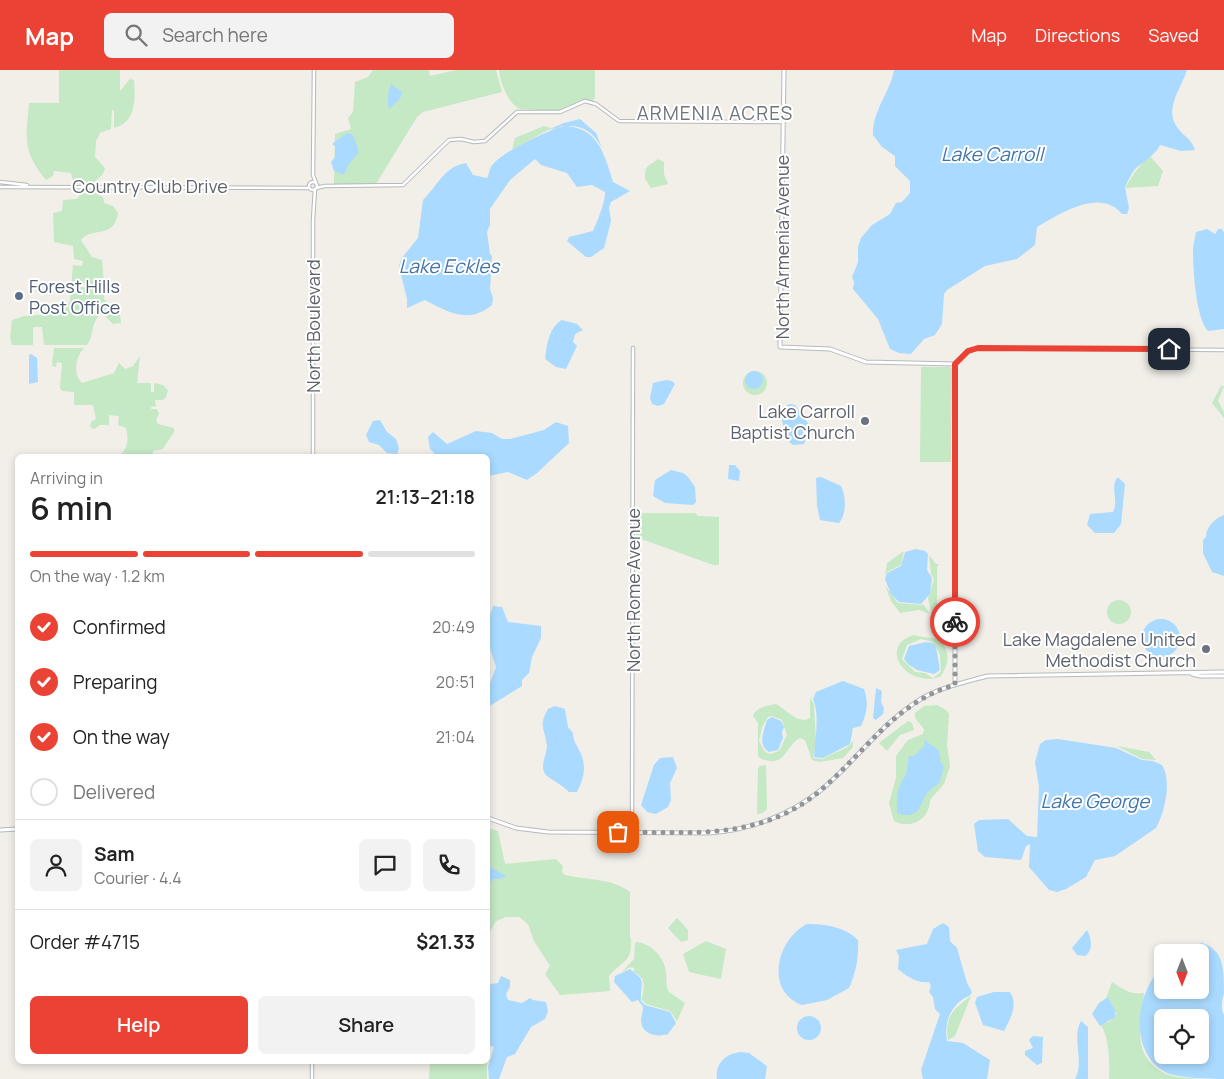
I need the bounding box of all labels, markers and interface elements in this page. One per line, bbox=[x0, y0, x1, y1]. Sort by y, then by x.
search box bbox=[104, 13, 454, 58]
text: Map bbox=[25, 19, 74, 52]
icon: search bbox=[122, 21, 150, 49]
text: Search here bbox=[162, 22, 268, 48]
text: Map bbox=[971, 23, 1007, 47]
text: Directions bbox=[1035, 23, 1120, 47]
text: Saved bbox=[1148, 23, 1199, 47]
district label: ARMENIA ACRES bbox=[637, 100, 793, 126]
water label: Lake Carroll bbox=[941, 141, 1046, 167]
street label: North Armenia Avenue bbox=[770, 155, 794, 339]
street label: Country Club Drive bbox=[72, 174, 228, 198]
water label: Lake Eckles bbox=[399, 253, 501, 279]
street label: North Boulevard bbox=[301, 259, 325, 393]
place label: Forest Hills Post Office bbox=[29, 274, 120, 319]
marker: Forest Hills Post Office bbox=[13, 290, 25, 302]
pin bbox=[1148, 328, 1190, 370]
icon: home bbox=[1155, 335, 1183, 363]
place label: Lake Carroll Baptist Church bbox=[730, 399, 855, 444]
marker: Lake Carroll Baptist Church bbox=[859, 415, 871, 427]
text: Arriving in bbox=[30, 467, 103, 489]
text: 21:13–21:18 bbox=[376, 484, 475, 510]
text: 6 min bbox=[30, 486, 113, 530]
street label: North Rome Avenue bbox=[621, 508, 645, 672]
text: On the way · 1.2 km bbox=[30, 565, 165, 587]
courier bbox=[930, 597, 980, 647]
icon: bike bbox=[941, 608, 969, 636]
icon: check bbox=[30, 613, 58, 641]
text: Confirmed bbox=[73, 614, 166, 640]
text: 20:49 bbox=[432, 616, 475, 638]
place label: Lake Magdalene United Methodist Church bbox=[1003, 627, 1196, 672]
marker: Lake Magdalene United Methodist Church bbox=[1200, 643, 1212, 655]
icon: check bbox=[30, 668, 58, 696]
text: Preparing bbox=[73, 669, 158, 695]
text: 20:51 bbox=[436, 671, 475, 693]
icon: check bbox=[30, 723, 58, 751]
text: On the way bbox=[73, 724, 170, 750]
text: 21:04 bbox=[436, 726, 475, 748]
text: Delivered bbox=[73, 779, 155, 805]
water label: Lake George bbox=[1041, 788, 1151, 814]
pin bbox=[597, 811, 639, 853]
icon: bag bbox=[604, 818, 632, 846]
button: person bbox=[30, 839, 82, 891]
button: chat bbox=[359, 839, 411, 891]
button: phone bbox=[423, 839, 475, 891]
text: Sam bbox=[94, 841, 135, 867]
text: Courier · 4.4 bbox=[94, 867, 182, 889]
text: Order #4715 bbox=[30, 929, 140, 955]
text: $21.33 bbox=[416, 929, 475, 955]
north arrow bbox=[1154, 944, 1209, 999]
map controls bbox=[1154, 944, 1209, 1064]
button: Help bbox=[30, 996, 248, 1054]
button: Share bbox=[258, 996, 475, 1054]
button: locate bbox=[1154, 1009, 1209, 1064]

